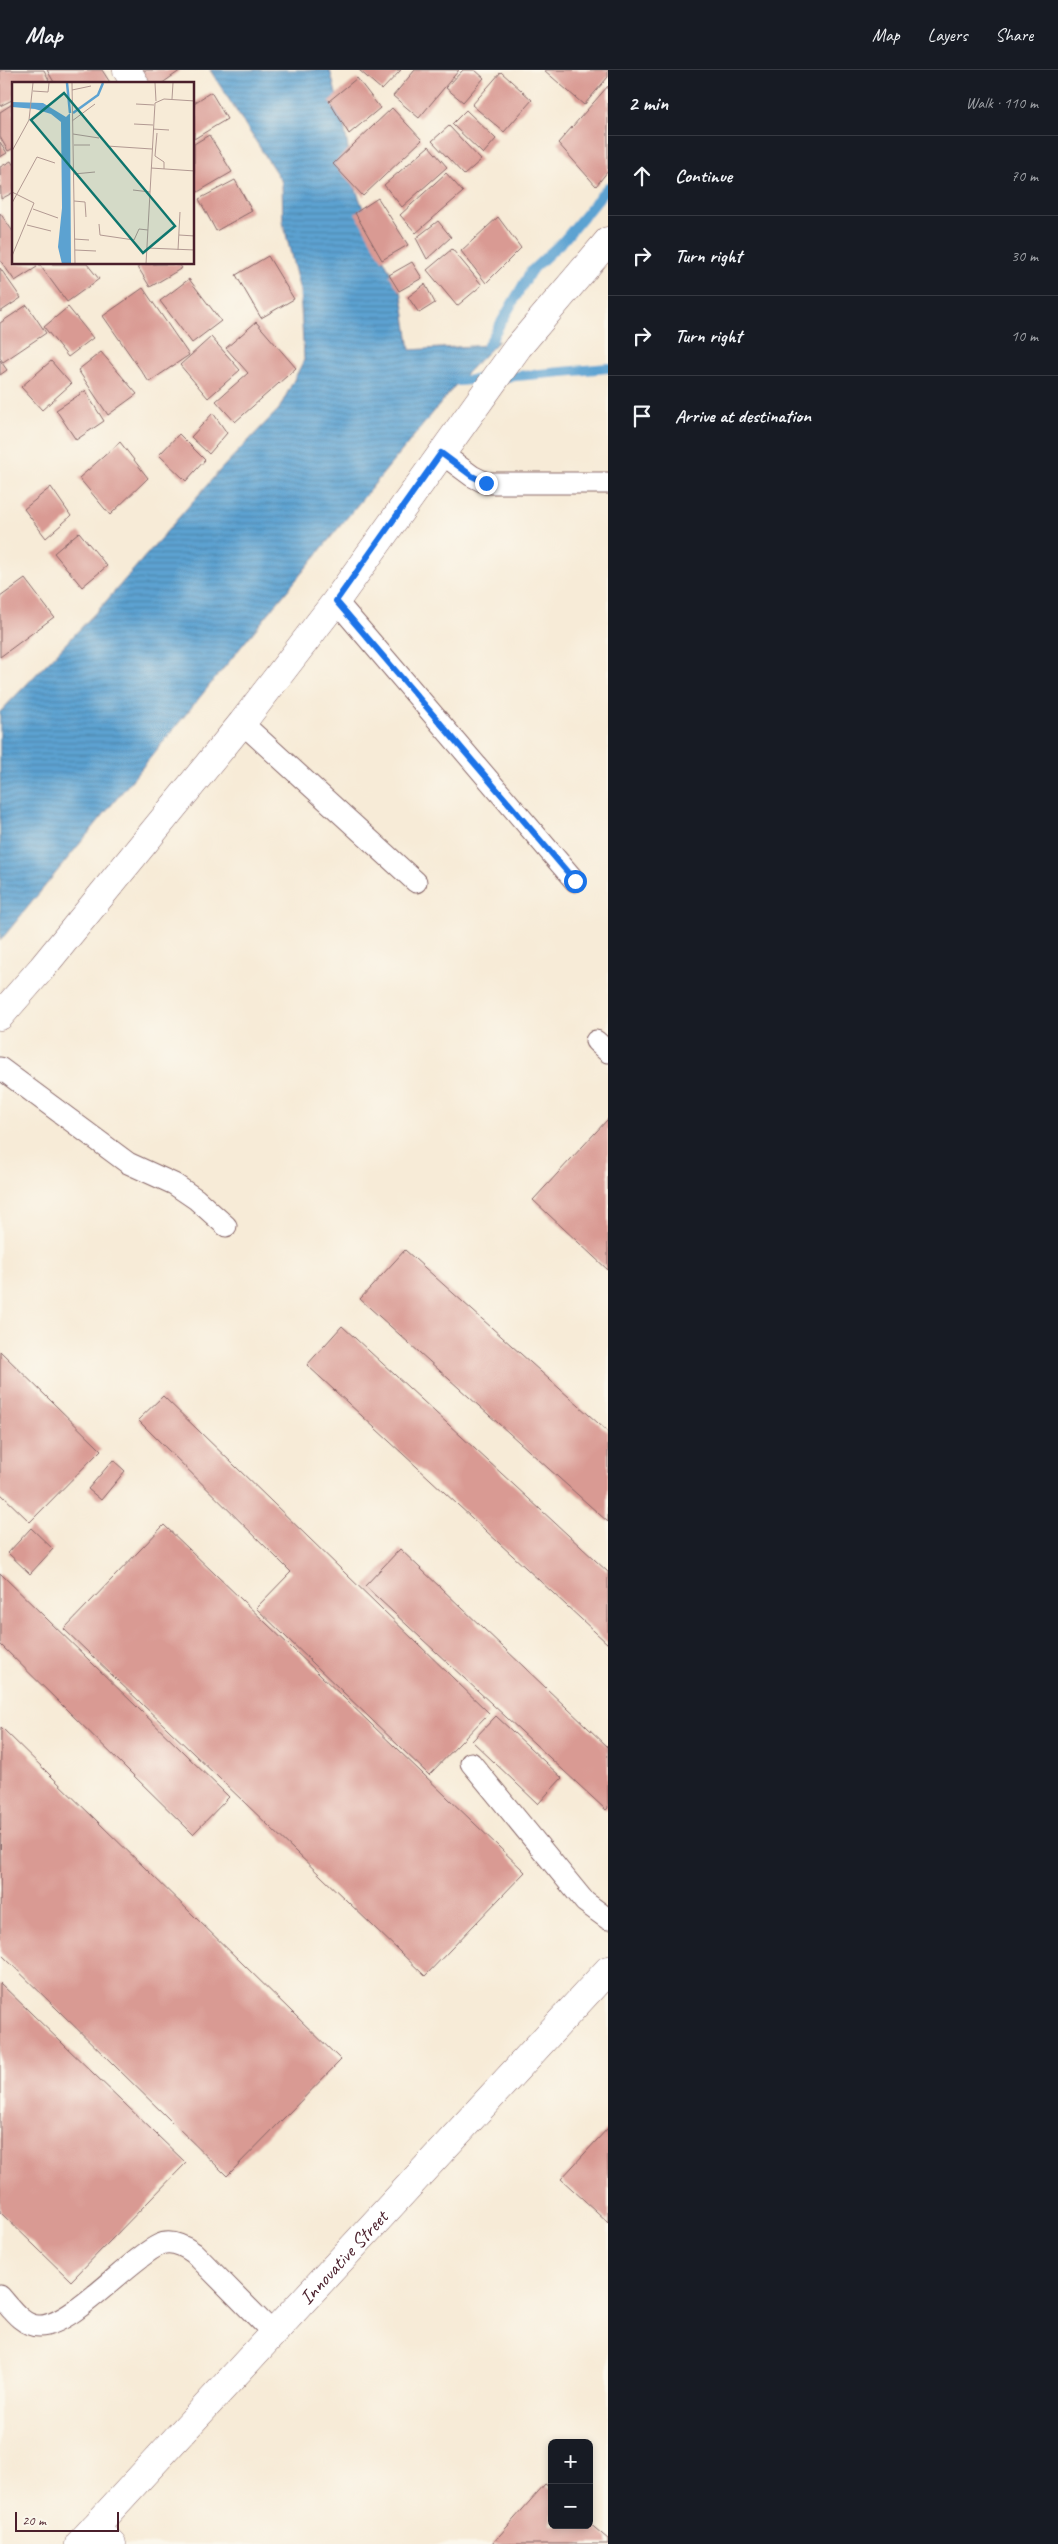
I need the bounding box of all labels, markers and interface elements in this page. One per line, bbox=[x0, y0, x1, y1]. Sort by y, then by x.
text: Map bbox=[25, 20, 62, 50]
text: Map bbox=[872, 24, 900, 46]
text: Layers bbox=[928, 24, 967, 46]
text: Share bbox=[995, 24, 1033, 46]
inset map bbox=[12, 82, 195, 265]
text: 2 min bbox=[628, 90, 668, 116]
text: Walk · 110 m bbox=[966, 93, 1038, 113]
icon: ahead bbox=[628, 162, 656, 190]
text: Continue bbox=[675, 164, 732, 188]
text: 70 m bbox=[1011, 166, 1038, 186]
icon: right bbox=[628, 242, 656, 270]
text: Turn right bbox=[675, 244, 742, 268]
text: 30 m bbox=[1011, 246, 1038, 266]
icon: right bbox=[628, 322, 656, 350]
text: Turn right bbox=[675, 324, 742, 348]
text: 10 m bbox=[1011, 326, 1038, 346]
icon: arrive bbox=[628, 402, 656, 430]
text: Arrive at destination bbox=[675, 404, 811, 428]
route end bbox=[475, 472, 498, 495]
route start bbox=[564, 870, 587, 893]
street label: Innovative Street bbox=[294, 2204, 395, 2310]
map controls bbox=[548, 2439, 593, 2529]
button: + bbox=[548, 2439, 593, 2484]
button: − bbox=[548, 2484, 593, 2529]
scale bar bbox=[15, 2509, 119, 2532]
text: 20 m bbox=[22, 2512, 46, 2529]

